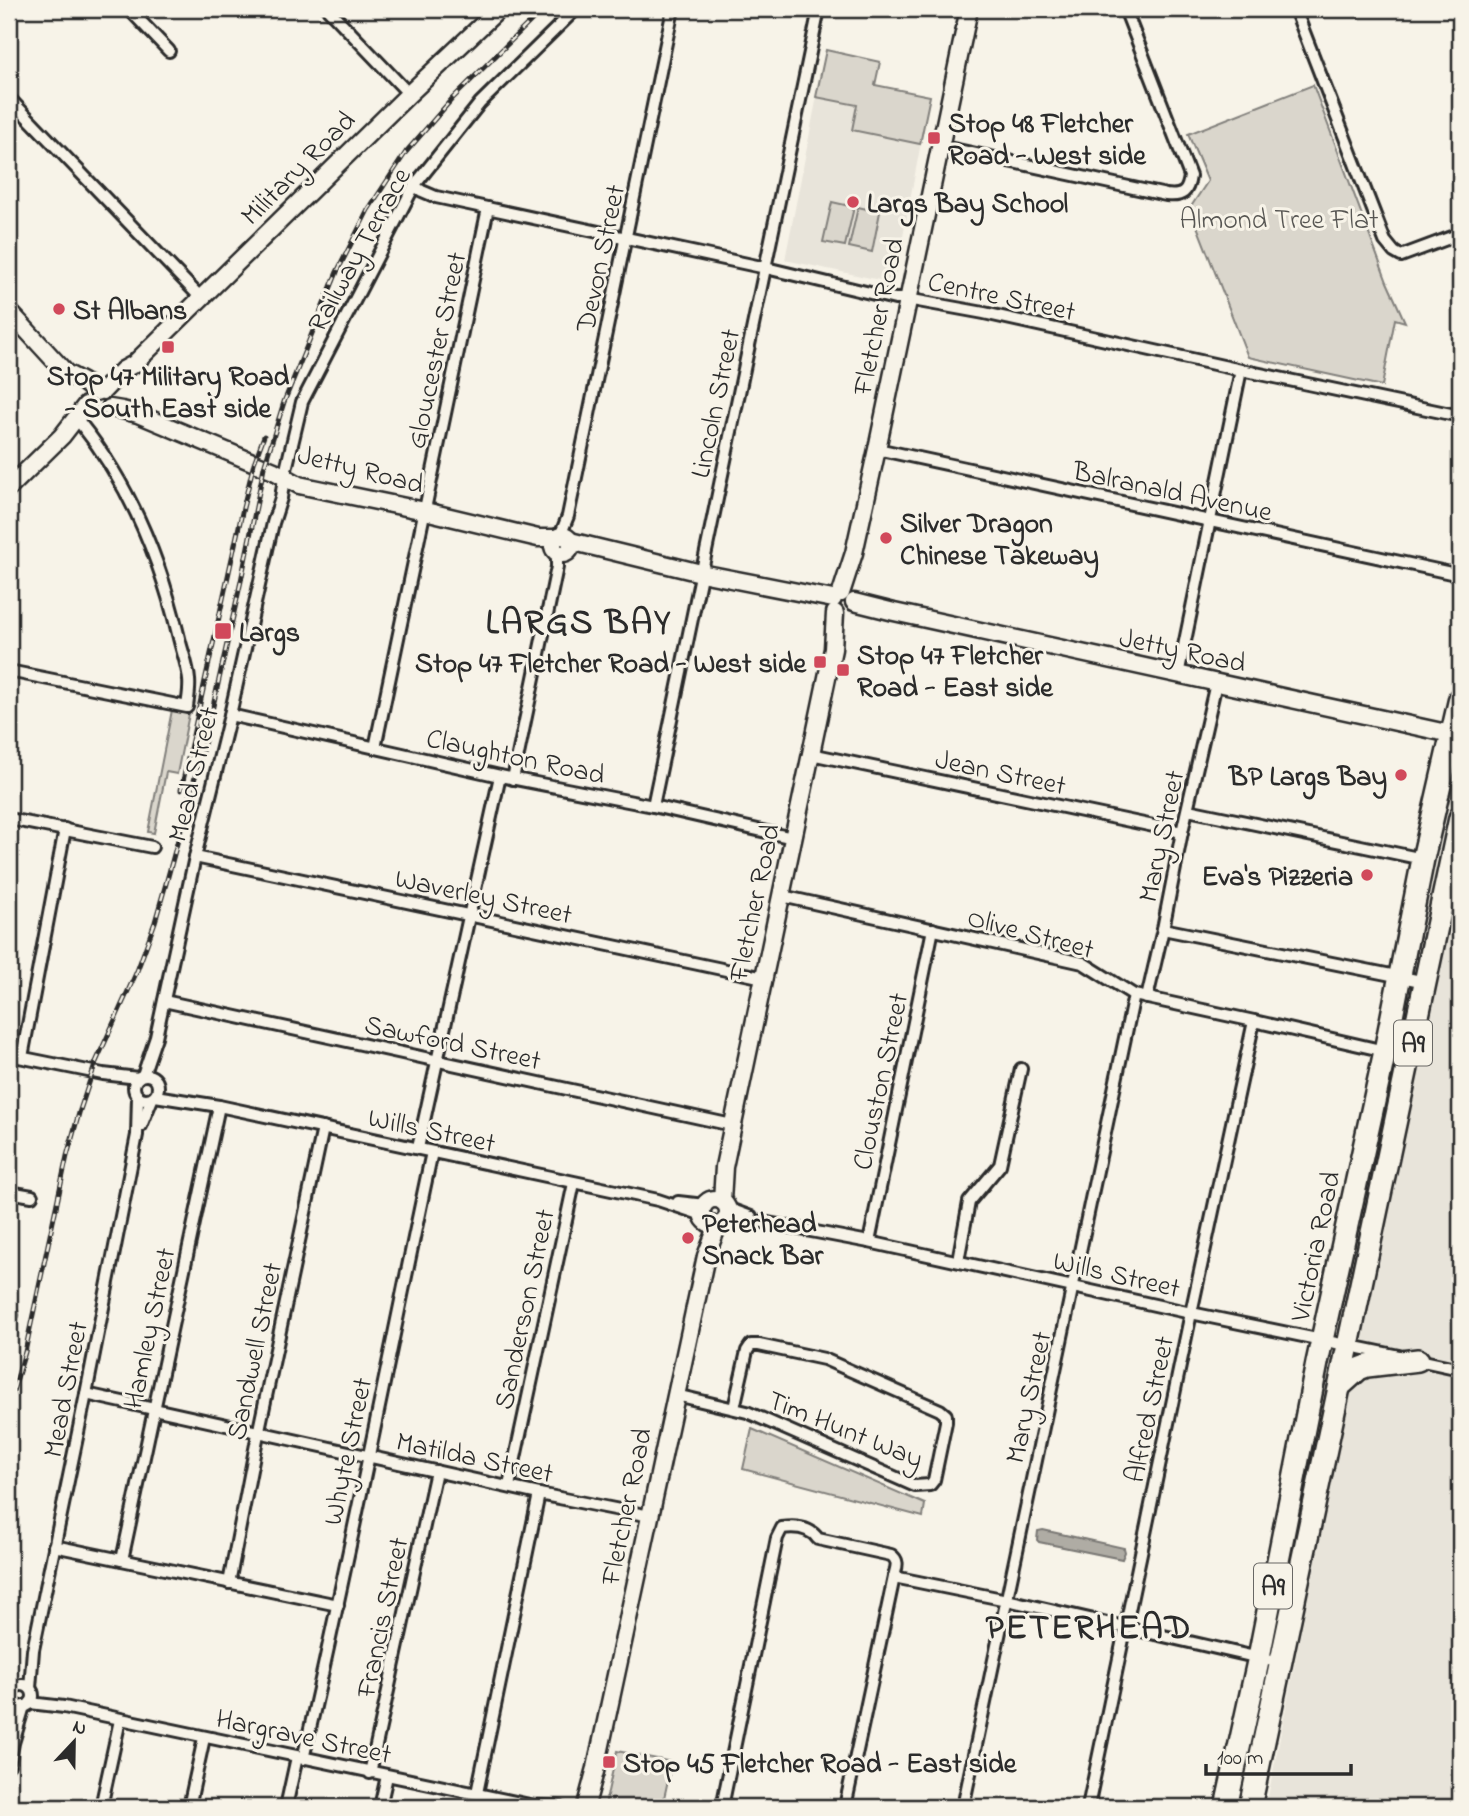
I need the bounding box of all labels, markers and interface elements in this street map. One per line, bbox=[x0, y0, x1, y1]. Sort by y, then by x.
street label: Military Road bbox=[232, 102, 367, 236]
place label: Stop 48 Fletcher Road - West side bbox=[948, 105, 1147, 178]
marker: Stop 48 Fletcher Road - West side bbox=[926, 130, 942, 146]
street label: Railway Terrace bbox=[299, 161, 423, 340]
street label: Devon Street bbox=[567, 181, 638, 337]
place label: Largs Bay School bbox=[867, 185, 1069, 227]
marker: Largs Bay School bbox=[845, 194, 861, 210]
park label: Almond Tree Flat bbox=[1180, 201, 1378, 242]
street label: Fletcher Road bbox=[844, 234, 917, 400]
street label: Gloucester Street bbox=[398, 249, 479, 453]
street label: Centre Street bbox=[924, 263, 1079, 334]
place label: St Albans bbox=[73, 292, 187, 333]
marker: St Albans bbox=[51, 301, 67, 317]
street label: Lincoln Street bbox=[682, 325, 753, 482]
marker: Stop 47 Military Road - South East side bbox=[160, 339, 176, 355]
place label: Stop 47 Military Road - South East side bbox=[47, 358, 290, 431]
street label: Jetty Road bbox=[293, 436, 428, 507]
street label: Balranald Avenue bbox=[1068, 452, 1276, 535]
place label: Silver Dragon Chinese Takeway bbox=[900, 505, 1099, 578]
marker: Silver Dragon Chinese Takeway bbox=[878, 530, 894, 546]
district label: LARGS BAY bbox=[486, 599, 672, 650]
place label: Largs bbox=[239, 614, 300, 656]
street label: Jetty Road bbox=[1115, 619, 1250, 686]
marker: Largs bbox=[213, 621, 233, 641]
place label: Stop 47 Fletcher Road - East side bbox=[857, 637, 1054, 710]
place label: Stop 47 Fletcher Road - West side bbox=[415, 645, 807, 686]
marker: Stop 47 Fletcher Road - West side bbox=[812, 654, 828, 670]
marker: Stop 47 Fletcher Road - East side bbox=[835, 662, 851, 678]
street label: Mead Street bbox=[159, 703, 232, 847]
street label: Claughton Road bbox=[422, 719, 609, 797]
street label: Jean Street bbox=[931, 741, 1069, 808]
place label: BP Largs Bay bbox=[1227, 758, 1387, 800]
street label: Mary Street bbox=[1129, 767, 1197, 906]
marker: BP Largs Bay bbox=[1393, 767, 1409, 783]
street label: Fletcher Road bbox=[720, 820, 793, 986]
place label: Eva's Pizzeria bbox=[1202, 858, 1353, 899]
street label: Waverley Street bbox=[391, 860, 576, 937]
marker: Eva's Pizzeria bbox=[1359, 867, 1375, 883]
street label: Olive Street bbox=[962, 899, 1098, 972]
street label: Clouston Street bbox=[844, 989, 921, 1174]
street label: Sawford Street bbox=[360, 1006, 544, 1083]
road number: A9 bbox=[1394, 1020, 1432, 1066]
street label: Wills Street bbox=[364, 1099, 499, 1166]
street label: Victoria Road bbox=[1281, 1168, 1353, 1327]
place label: Peterhead Snack Bar bbox=[702, 1205, 825, 1278]
street label: Sanderson Street bbox=[485, 1206, 568, 1414]
marker: Peterhead Snack Bar bbox=[680, 1230, 696, 1246]
street label: Wills Street bbox=[1049, 1242, 1184, 1311]
street label: Hamley Street bbox=[114, 1245, 188, 1413]
street label: Sandwell Street bbox=[218, 1259, 295, 1444]
street label: Mead Street bbox=[34, 1318, 101, 1461]
street label: Mary Street bbox=[996, 1328, 1064, 1467]
street label: Alfred Street bbox=[1116, 1333, 1187, 1487]
street label: Whyte Street bbox=[314, 1374, 385, 1529]
street label: Tim Hunt Way bbox=[761, 1381, 929, 1481]
street label: Matilda Street bbox=[392, 1423, 557, 1496]
street label: Fletcher Road bbox=[592, 1424, 665, 1590]
street label: Francis Street bbox=[347, 1534, 421, 1703]
road number: A9 bbox=[1254, 1564, 1292, 1609]
district label: PETERHEAD bbox=[986, 1604, 1192, 1655]
street label: Hargrave Street bbox=[212, 1700, 395, 1777]
north arrow bbox=[38, 1708, 108, 1778]
text: N bbox=[68, 1714, 91, 1744]
scale bar bbox=[1206, 1732, 1352, 1776]
text: 100 m bbox=[1217, 1744, 1263, 1774]
place label: Stop 45 Fletcher Road - East side bbox=[623, 1745, 1018, 1786]
marker: Stop 45 Fletcher Road - East side bbox=[601, 1754, 617, 1770]

